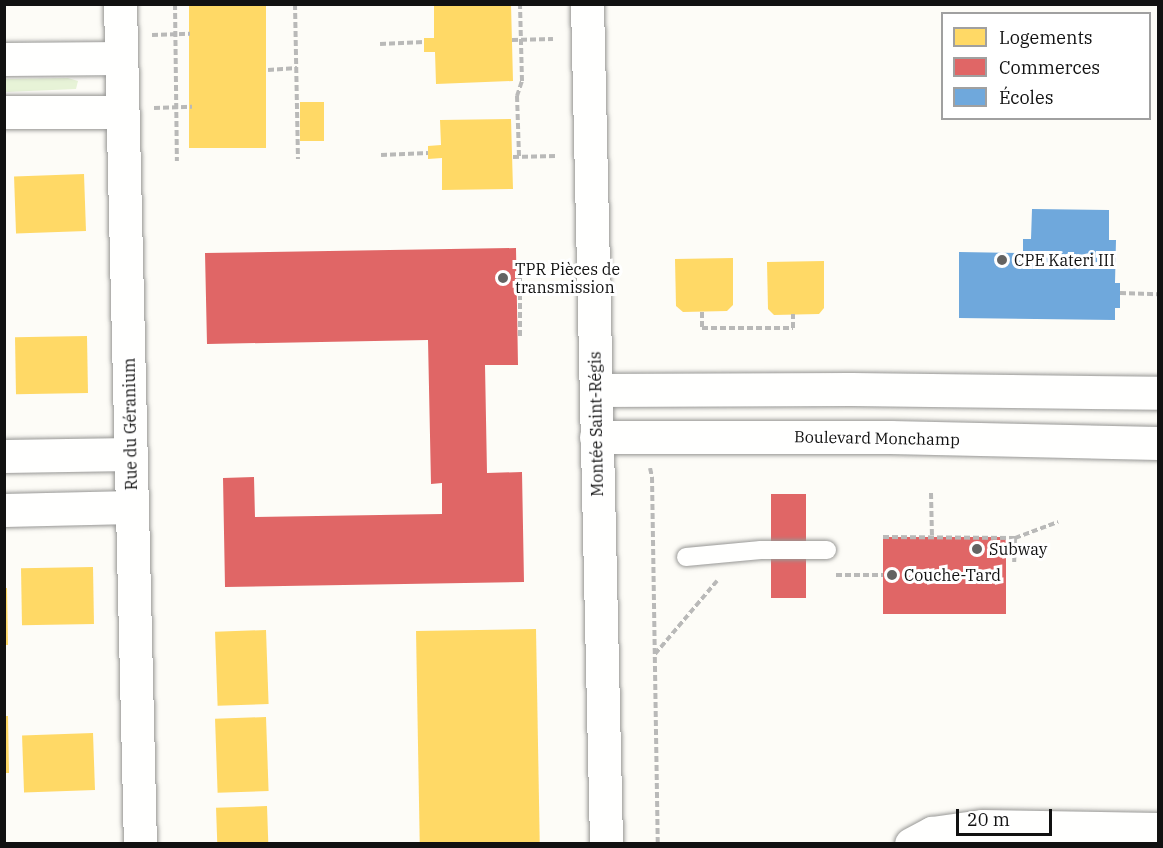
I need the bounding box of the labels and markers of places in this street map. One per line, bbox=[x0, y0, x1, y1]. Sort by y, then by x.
place label: CPE Kateri III bbox=[1014, 250, 1115, 270]
marker: CPE Kateri III bbox=[995, 253, 1009, 267]
place label: TPR Pièces de transmission bbox=[515, 259, 620, 297]
marker: TPR Pièces de transmission bbox=[496, 271, 510, 285]
place label: Subway bbox=[989, 539, 1047, 559]
marker: Subway bbox=[970, 542, 984, 556]
place label: Couche-Tard bbox=[904, 565, 1001, 585]
marker: Couche-Tard bbox=[885, 568, 899, 582]

